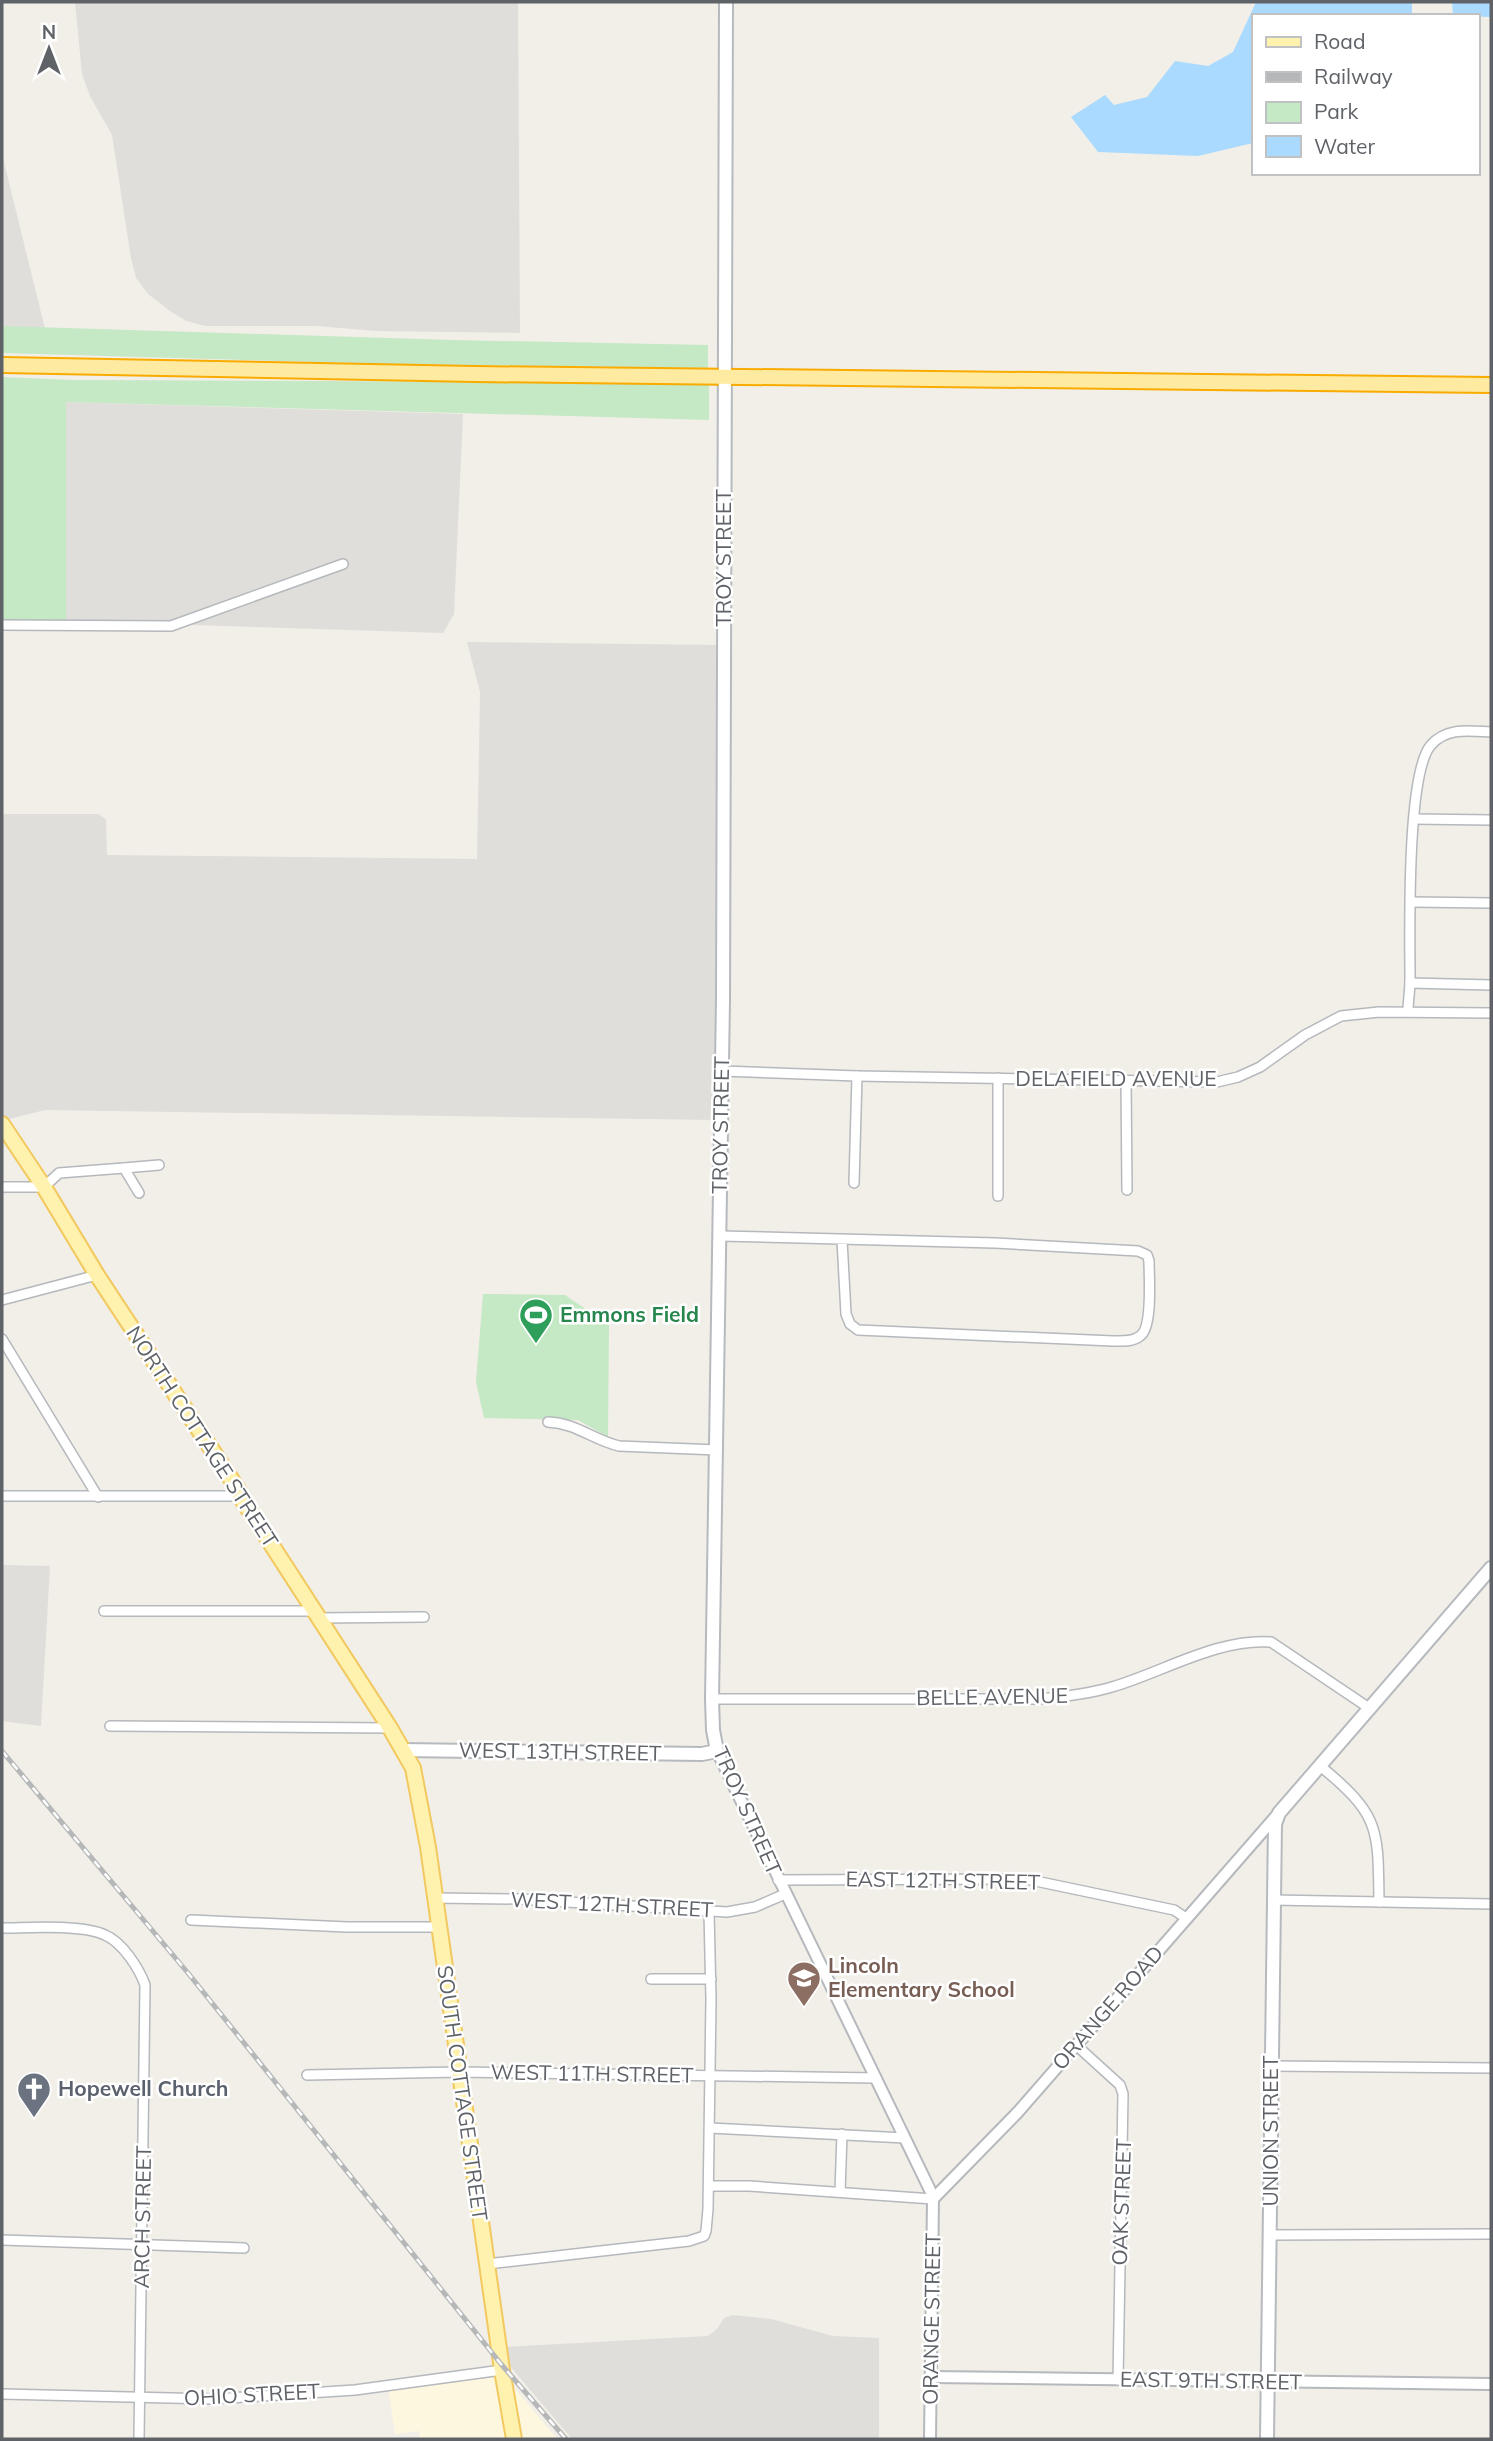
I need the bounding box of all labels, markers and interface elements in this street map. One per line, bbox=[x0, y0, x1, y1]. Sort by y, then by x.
north arrow bbox=[14, 14, 84, 84]
legend bbox=[1252, 14, 1479, 175]
text: N bbox=[42, 20, 56, 44]
text: Road bbox=[1314, 28, 1365, 54]
text: Railway bbox=[1314, 63, 1393, 89]
text: Park bbox=[1314, 98, 1358, 124]
text: Water bbox=[1314, 133, 1375, 159]
street label: TROY STREET bbox=[710, 489, 736, 627]
street label: TROY STREET bbox=[706, 1056, 734, 1194]
street label: DELAFIELD AVENUE bbox=[1015, 1065, 1217, 1091]
sports icon: Emmons Field bbox=[517, 1296, 555, 1345]
place label: Emmons Field bbox=[560, 1301, 699, 1327]
street label: NORTH COTTAGE STREET bbox=[121, 1321, 284, 1552]
street label: BELLE AVENUE bbox=[916, 1682, 1068, 1710]
street label: WEST 13TH STREET bbox=[458, 1736, 662, 1766]
street label: TROY STREET bbox=[708, 1742, 788, 1879]
street label: EAST 12TH STREET bbox=[845, 1865, 1041, 1895]
street label: WEST 12TH STREET bbox=[510, 1886, 714, 1922]
street label: ORANGE ROAD bbox=[1046, 1940, 1168, 2075]
place label: Lincoln Elementary School bbox=[828, 1952, 1015, 2002]
school or university icon: Lincoln Elementary School bbox=[785, 1959, 823, 2008]
street label: SOUTH COTTAGE STREET bbox=[432, 1964, 494, 2222]
street label: UNION STREET bbox=[1257, 2055, 1283, 2206]
street label: WEST 11TH STREET bbox=[490, 2058, 694, 2088]
church icon: Hopewell Church bbox=[15, 2070, 53, 2119]
place label: Hopewell Church bbox=[58, 2075, 229, 2101]
street label: OAK STREET bbox=[1106, 2138, 1136, 2266]
street label: ARCH STREET bbox=[128, 2145, 156, 2289]
street label: ORANGE STREET bbox=[917, 2233, 946, 2405]
street label: EAST 9TH STREET bbox=[1120, 2365, 1303, 2395]
street label: OHIO STREET bbox=[183, 2377, 321, 2411]

